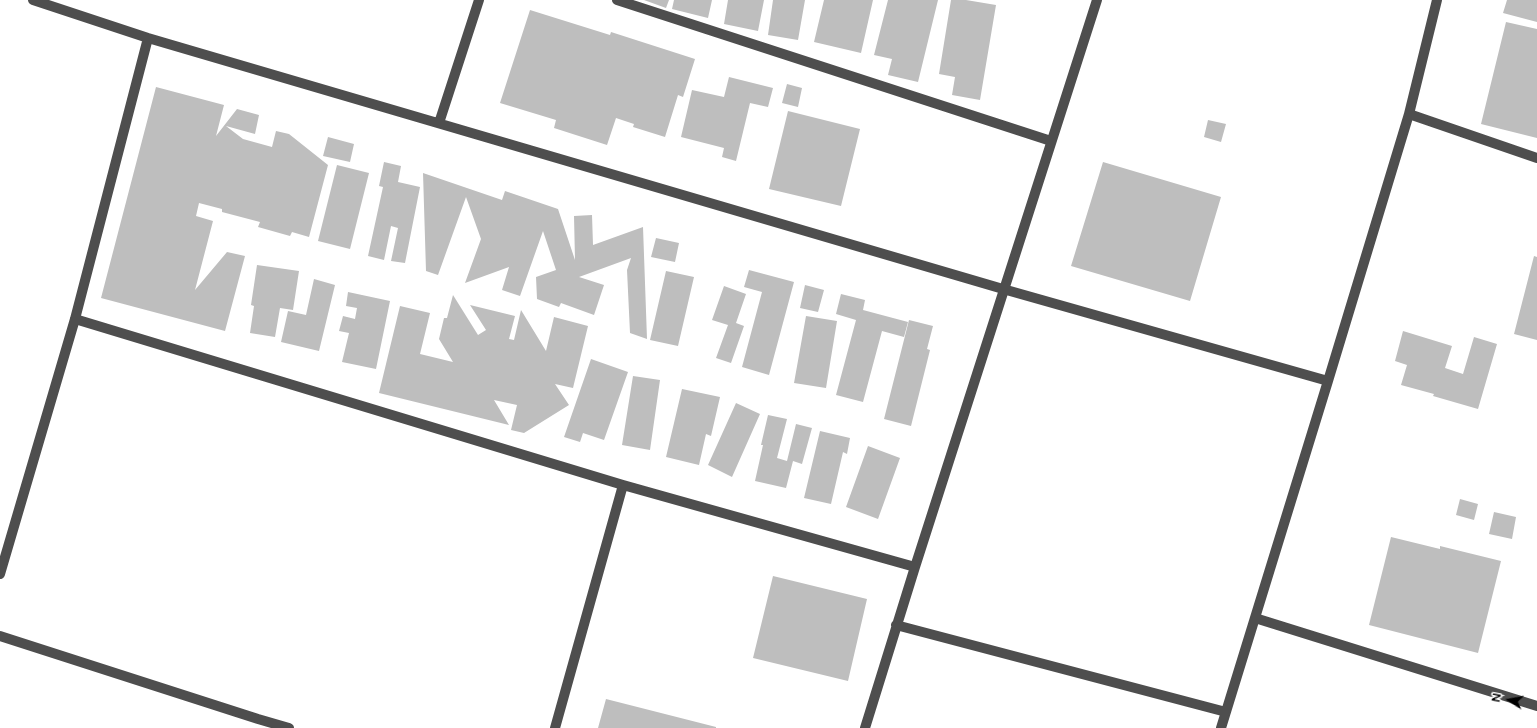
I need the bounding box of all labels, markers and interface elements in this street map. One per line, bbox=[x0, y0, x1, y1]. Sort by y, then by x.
north arrow bbox=[1489, 680, 1529, 720]
text: N bbox=[1490, 692, 1504, 703]

